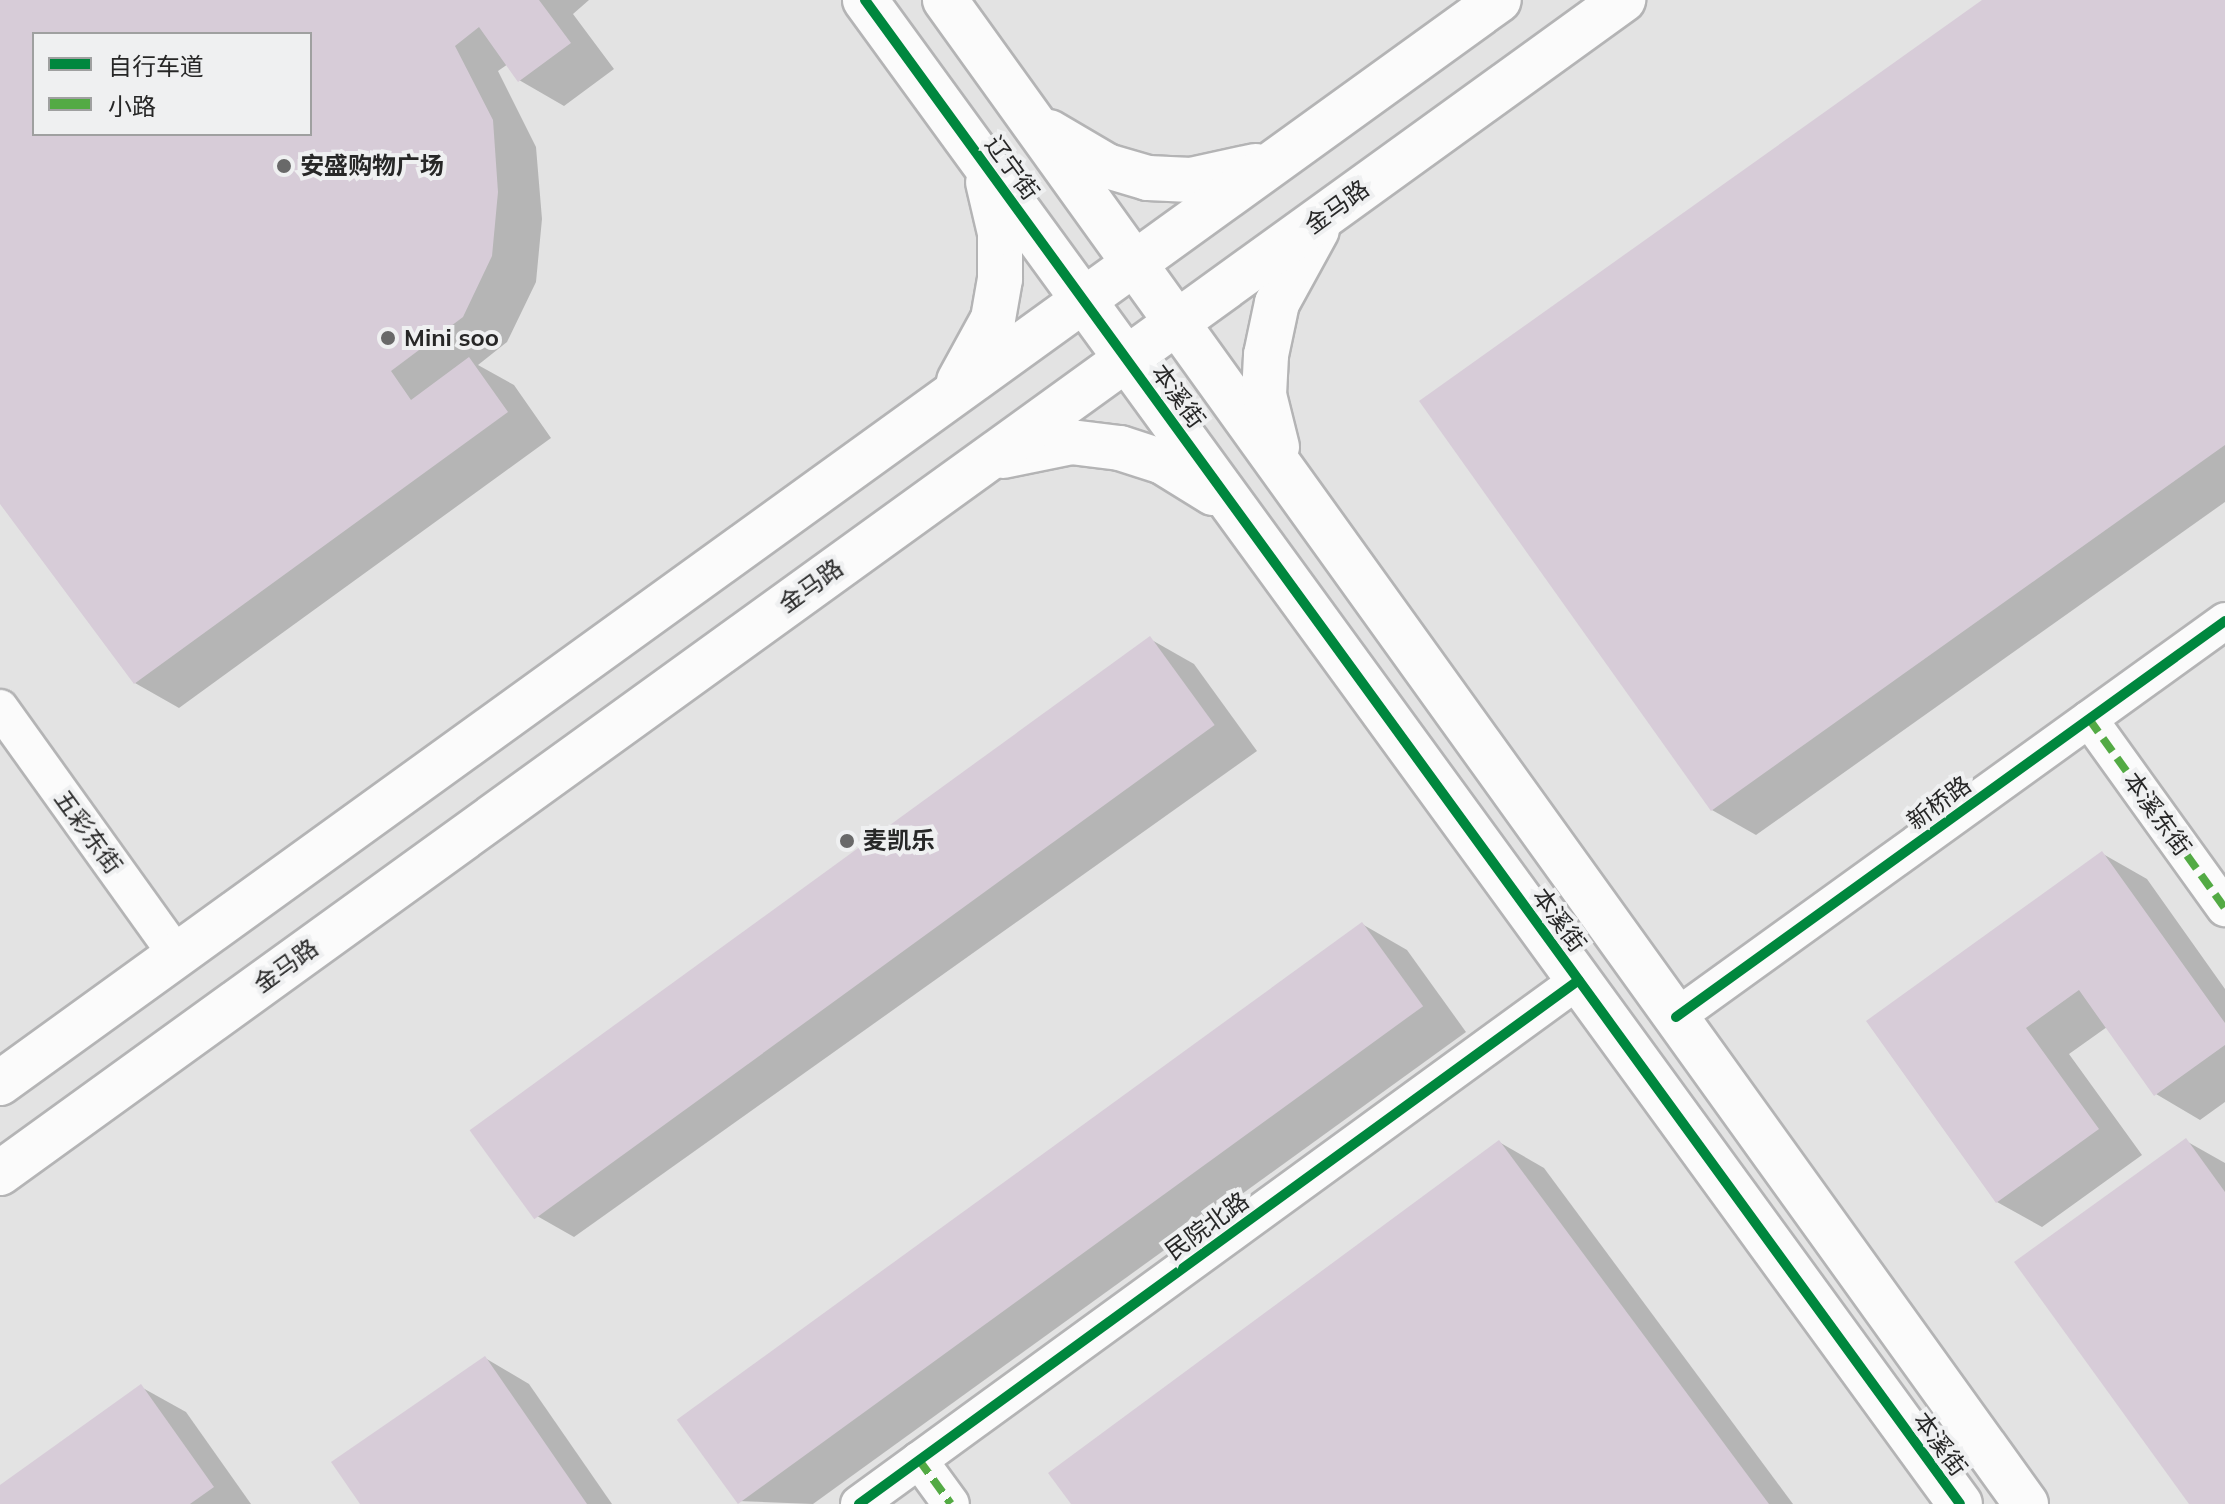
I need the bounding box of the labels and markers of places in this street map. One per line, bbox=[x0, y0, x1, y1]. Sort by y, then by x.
place label: 安盛购物广场 bbox=[300, 152, 444, 180]
marker: 安盛购物广场 bbox=[275, 157, 293, 175]
place label: Mini soo bbox=[404, 324, 499, 352]
marker: Mini soo bbox=[379, 329, 397, 347]
place label: 麦凯乐 bbox=[863, 827, 935, 855]
marker: 麦凯乐 bbox=[838, 832, 856, 850]

